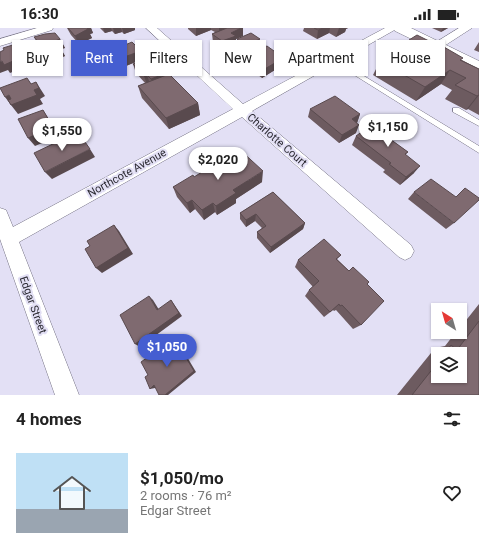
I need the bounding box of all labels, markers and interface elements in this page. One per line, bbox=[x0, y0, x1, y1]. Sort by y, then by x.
text: 16:30 bbox=[20, 5, 59, 23]
chip: Buy bbox=[12, 40, 63, 76]
chip: Rent bbox=[71, 40, 127, 76]
chip: Filters bbox=[135, 40, 202, 76]
chip: New bbox=[210, 40, 266, 76]
chip: Apartment bbox=[274, 40, 368, 76]
chip: House bbox=[376, 40, 445, 76]
street label: Charlotte Court bbox=[245, 111, 310, 170]
pin: $1,150 bbox=[355, 114, 421, 148]
pin: $1,550 bbox=[29, 118, 95, 152]
text: $1,150 bbox=[368, 119, 408, 134]
text: $1,550 bbox=[42, 123, 82, 138]
street label: Northcote Avenue bbox=[85, 146, 169, 200]
pin: $2,020 bbox=[185, 147, 251, 181]
text: $2,020 bbox=[198, 152, 238, 167]
street label: Edgar Street bbox=[17, 275, 50, 336]
north arrow bbox=[431, 303, 467, 339]
map controls bbox=[431, 303, 467, 383]
pin: $1,050 bbox=[134, 334, 200, 368]
text: $1,050 bbox=[147, 339, 187, 354]
button: layers bbox=[431, 347, 467, 383]
icon: filters bbox=[441, 408, 463, 430]
text: 4 homes bbox=[16, 409, 82, 429]
text: $1,050/mo bbox=[140, 468, 224, 488]
icon: home bbox=[48, 469, 96, 517]
icon: heart bbox=[441, 482, 463, 504]
text: 2 rooms · 76 m² bbox=[140, 488, 232, 503]
text: Edgar Street bbox=[140, 503, 211, 518]

